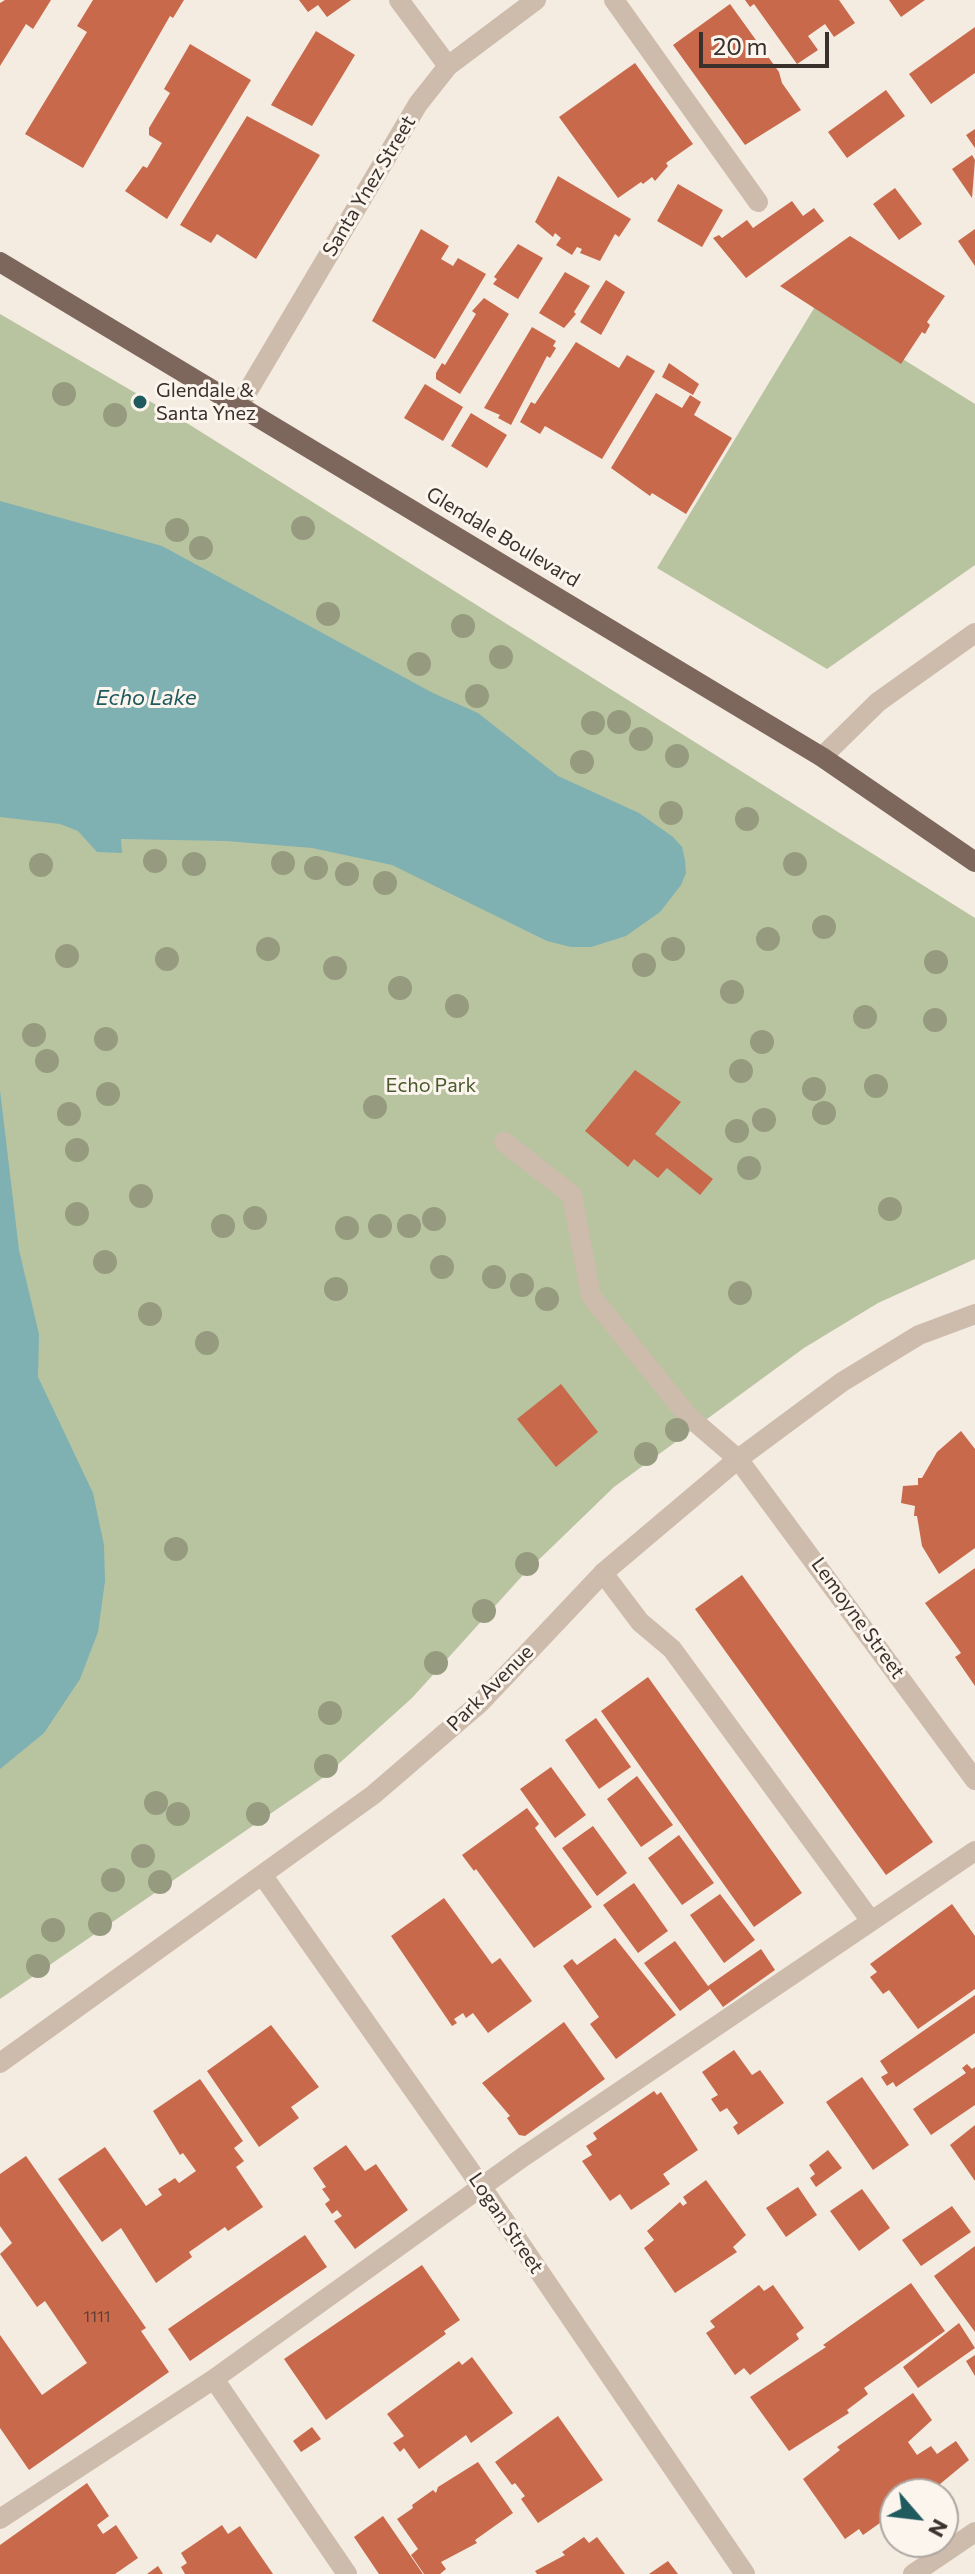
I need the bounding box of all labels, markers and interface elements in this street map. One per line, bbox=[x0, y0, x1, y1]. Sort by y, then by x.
scale bar bbox=[703, 16, 833, 66]
text: 20 m bbox=[713, 31, 767, 60]
street label: Santa Ynez Street bbox=[317, 111, 421, 261]
place label: Glendale & Santa Ynez bbox=[156, 378, 256, 425]
marker: Glendale & Santa Ynez bbox=[131, 393, 149, 411]
street label: Glendale Boulevard bbox=[422, 482, 584, 592]
water label: Echo Lake bbox=[95, 685, 197, 711]
park label: Echo Park bbox=[386, 1073, 476, 1097]
street label: Lemoyne Street bbox=[806, 1553, 910, 1683]
street label: Park Avenue bbox=[442, 1640, 538, 1736]
street label: Logan Street bbox=[464, 2168, 548, 2278]
house number: 1111 bbox=[83, 2307, 111, 2327]
north arrow bbox=[879, 2478, 959, 2558]
text: N bbox=[923, 2515, 955, 2542]

